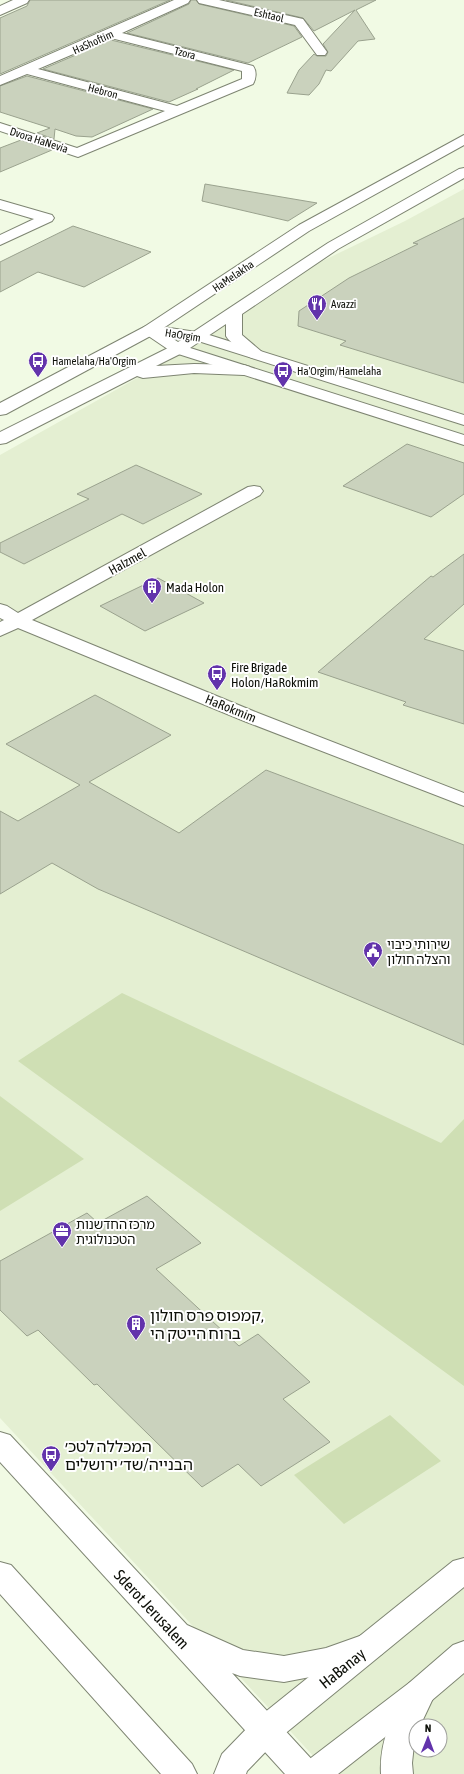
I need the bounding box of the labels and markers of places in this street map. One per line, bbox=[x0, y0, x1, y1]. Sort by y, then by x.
restaurant icon: Avazzi bbox=[306, 293, 328, 321]
place label: Avazzi bbox=[331, 298, 356, 310]
bus stop icon: Hamelaha/Ha'Orgim bbox=[27, 350, 49, 378]
place label: Hamelaha/Ha'Orgim bbox=[52, 355, 137, 367]
bus stop icon: Ha'Orgim/Hamelaha bbox=[272, 360, 294, 388]
place label: Ha'Orgim/Hamelaha bbox=[297, 365, 381, 377]
building icon: Mada Holon bbox=[141, 576, 163, 604]
place label: Mada Holon bbox=[166, 580, 224, 595]
place label: Fire Brigade Holon/HaRokmim bbox=[231, 660, 318, 690]
bus stop icon: Fire Brigade Holon/HaRokmim bbox=[206, 663, 228, 691]
place label: שירותי כיבוי והצלה חולון bbox=[387, 937, 451, 967]
public building icon: שירותי כיבוי והצלה חולון bbox=[362, 940, 384, 968]
place label: מרכז החדשנות הטכנולוגית bbox=[76, 1217, 155, 1247]
office icon: מרכז החדשנות הטכנולוגית bbox=[51, 1220, 73, 1248]
place label: קמפוס פרס חולון, ברוח הייטק הי bbox=[150, 1306, 264, 1342]
building icon: קמפוס פרס חולון, ברוח הייטק הי bbox=[125, 1313, 147, 1341]
place label: המכללה לטכ׳ הבנייה/שד׳ ירושלים bbox=[65, 1437, 193, 1473]
bus stop icon: המכללה לטכ׳ הבנייה/שד׳ ירושלים bbox=[40, 1444, 62, 1472]

